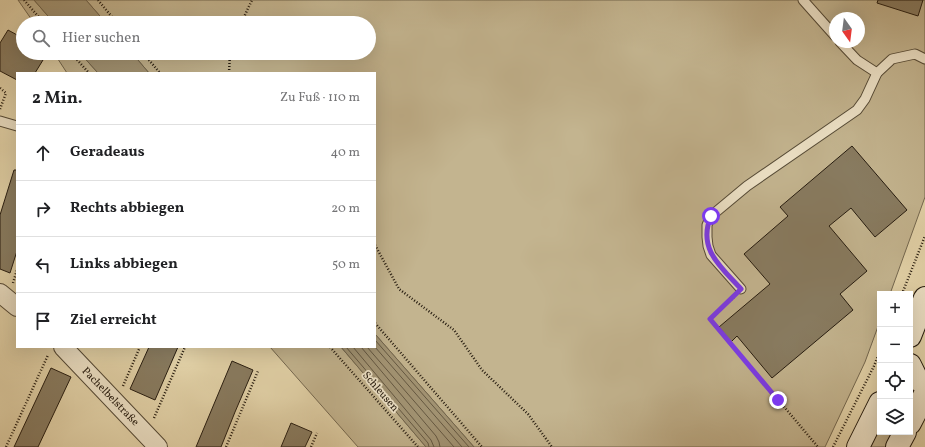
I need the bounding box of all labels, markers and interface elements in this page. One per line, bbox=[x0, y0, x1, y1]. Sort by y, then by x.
north arrow bbox=[829, 12, 865, 48]
search box bbox=[16, 16, 376, 60]
icon: search bbox=[30, 27, 52, 49]
text: Hier suchen bbox=[62, 28, 140, 49]
text: 2 Min. bbox=[32, 87, 83, 110]
text: Zu Fuß · 110 m bbox=[280, 89, 360, 107]
icon: ahead bbox=[32, 142, 54, 164]
text: Geradeaus bbox=[70, 142, 145, 163]
text: 40 m bbox=[331, 144, 360, 162]
icon: right bbox=[32, 198, 54, 220]
text: Rechts abbiegen bbox=[70, 198, 185, 219]
text: 20 m bbox=[331, 200, 360, 218]
route start bbox=[702, 207, 720, 225]
icon: left bbox=[32, 254, 54, 276]
text: Links abbiegen bbox=[70, 254, 178, 275]
text: 50 m bbox=[332, 256, 360, 274]
map controls bbox=[877, 291, 913, 435]
button: + bbox=[877, 291, 913, 327]
icon: arrive bbox=[32, 310, 54, 332]
text: Ziel erreicht bbox=[70, 310, 157, 331]
button: − bbox=[877, 327, 913, 363]
button: locate bbox=[877, 363, 913, 399]
street label: Pachelbelstraße bbox=[78, 364, 142, 430]
street label: Schleusen bbox=[358, 369, 402, 416]
route end bbox=[769, 391, 787, 409]
button: layers bbox=[877, 399, 913, 435]

